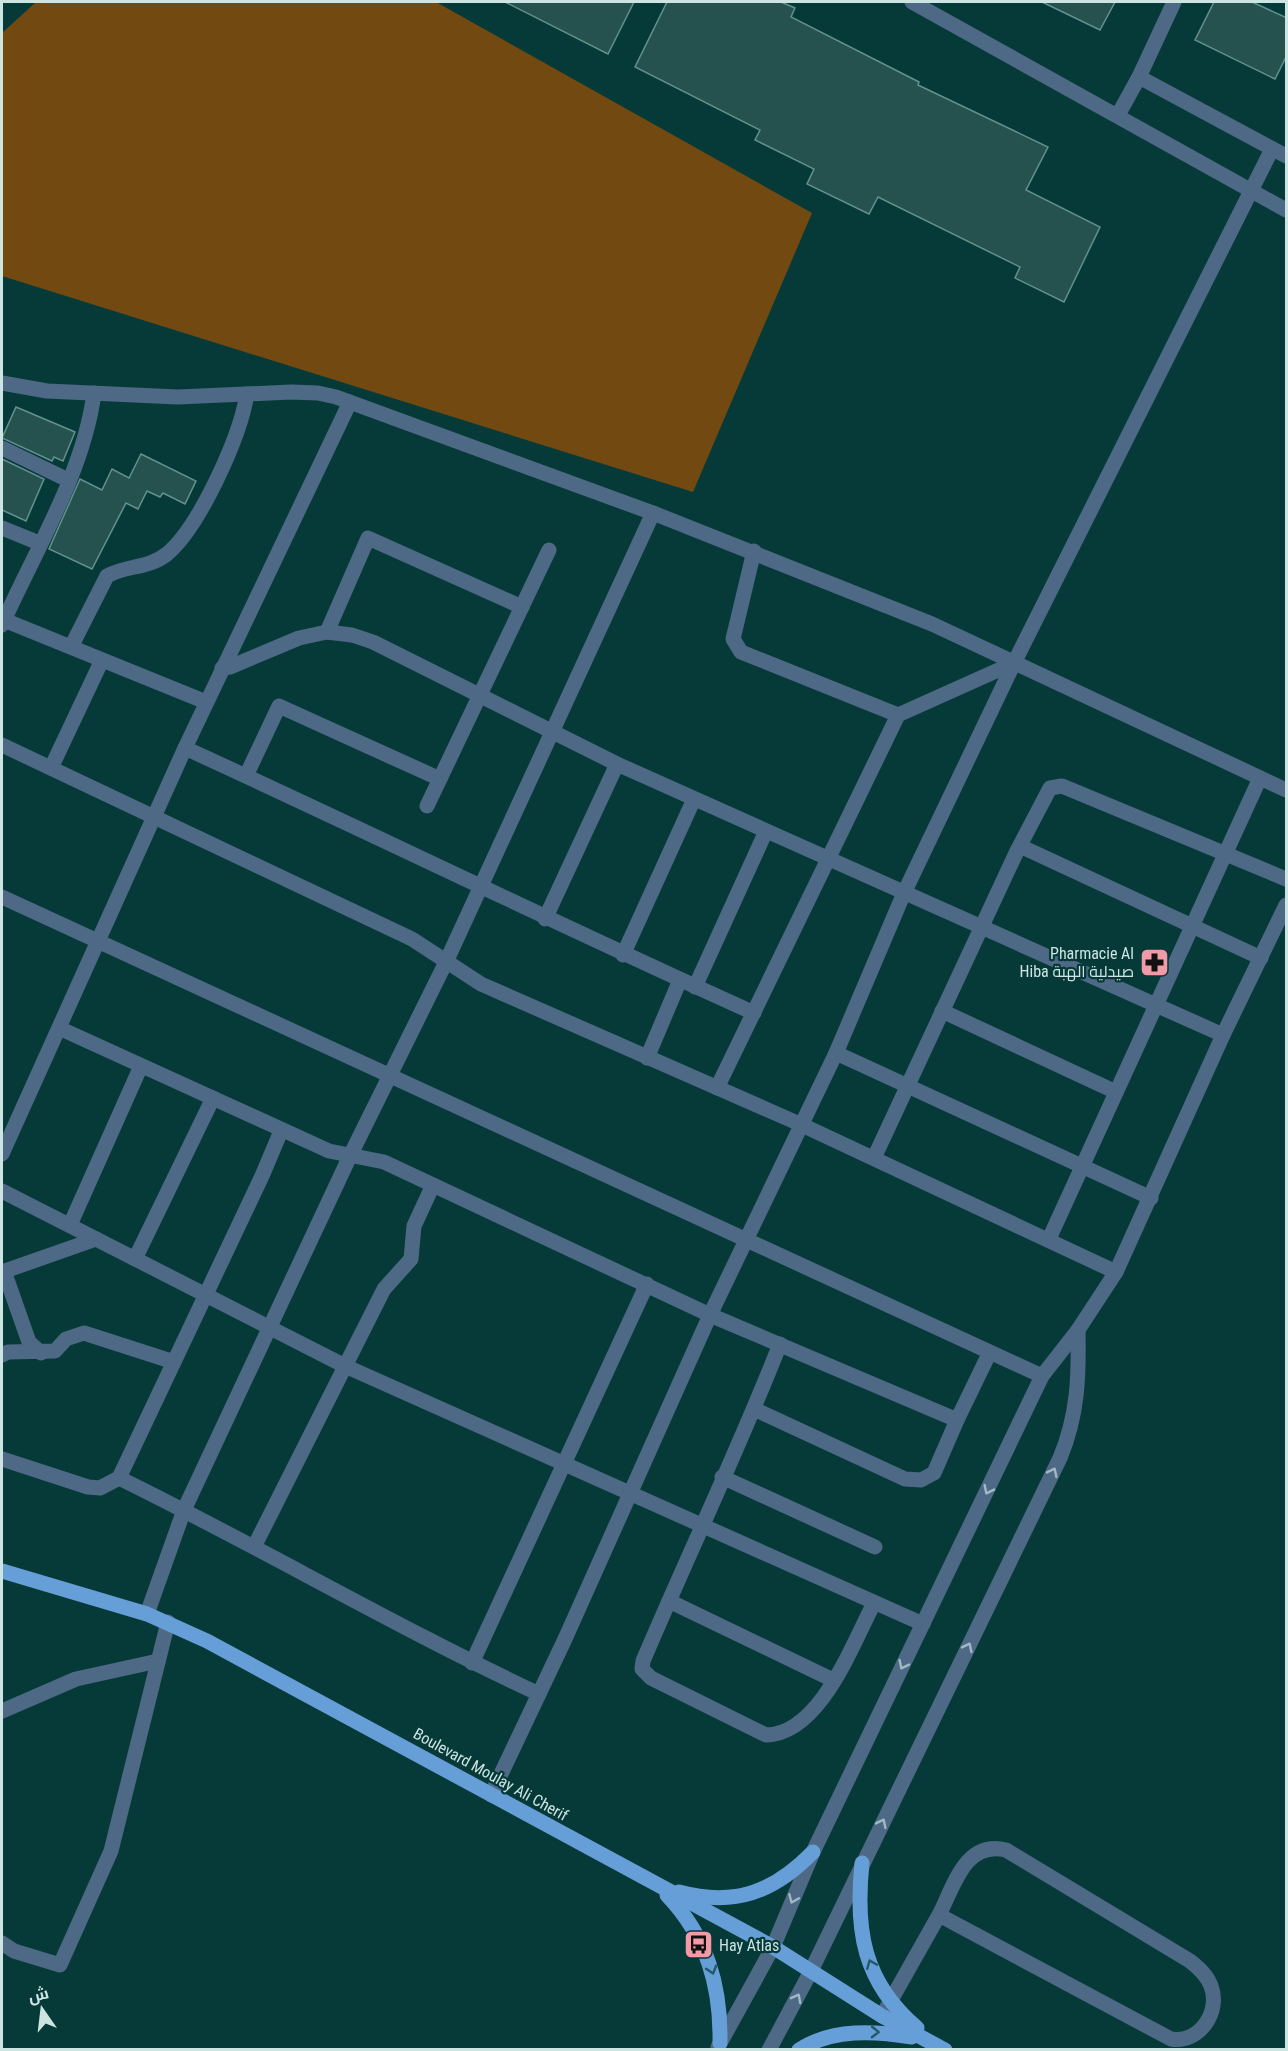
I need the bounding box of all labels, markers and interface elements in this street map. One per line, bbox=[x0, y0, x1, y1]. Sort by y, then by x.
place label: Pharmacie Al Hiba صيدلية الهبة bbox=[1020, 944, 1134, 982]
pharmacy icon: Pharmacie Al Hiba صيدلية الهبة bbox=[1139, 946, 1171, 978]
one-way arrow bbox=[1046, 1468, 1058, 1479]
one-way arrow bbox=[983, 1483, 995, 1494]
one-way arrow bbox=[960, 1643, 972, 1654]
one-way arrow bbox=[899, 1659, 910, 1670]
street label: Boulevard Moulay Ali Cherif bbox=[410, 1724, 571, 1825]
one-way arrow bbox=[875, 1818, 887, 1829]
one-way arrow bbox=[788, 1893, 800, 1904]
bus stop icon: Hay Atlas bbox=[682, 1929, 714, 1961]
place label: Hay Atlas bbox=[719, 1936, 779, 1955]
one-way arrow bbox=[866, 1960, 878, 1971]
one-way arrow bbox=[705, 1964, 717, 1975]
north arrow bbox=[12, 1979, 72, 2039]
text: ش bbox=[26, 1983, 51, 2007]
one-way arrow bbox=[790, 1994, 801, 2004]
one-way arrow bbox=[871, 2026, 880, 2038]

